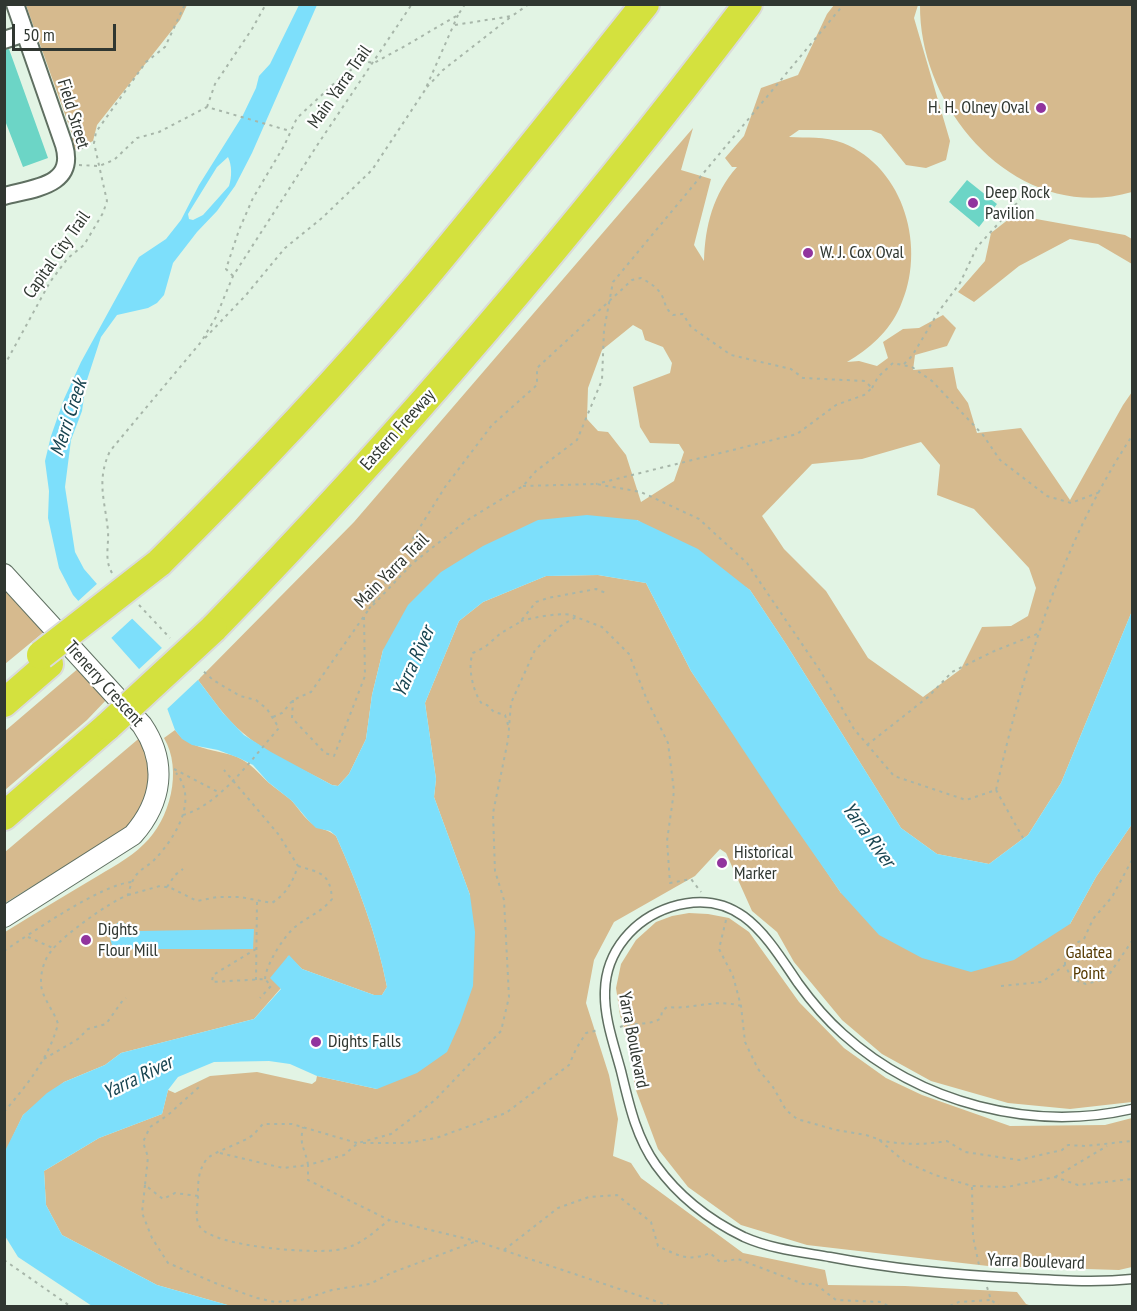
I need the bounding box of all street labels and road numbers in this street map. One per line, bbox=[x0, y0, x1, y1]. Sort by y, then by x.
street label: Main Yarra Trail bbox=[304, 41, 376, 133]
street label: Field Street bbox=[52, 76, 94, 152]
street label: Capital City Trail bbox=[19, 207, 95, 303]
street label: Eastern Freeway bbox=[356, 385, 440, 475]
street label: Main Yarra Trail bbox=[350, 529, 434, 613]
street label: Trenerry Crescent bbox=[60, 637, 148, 731]
street label: Yarra Boulevard bbox=[613, 990, 653, 1090]
street label: Yarra Boulevard bbox=[987, 1250, 1085, 1274]

